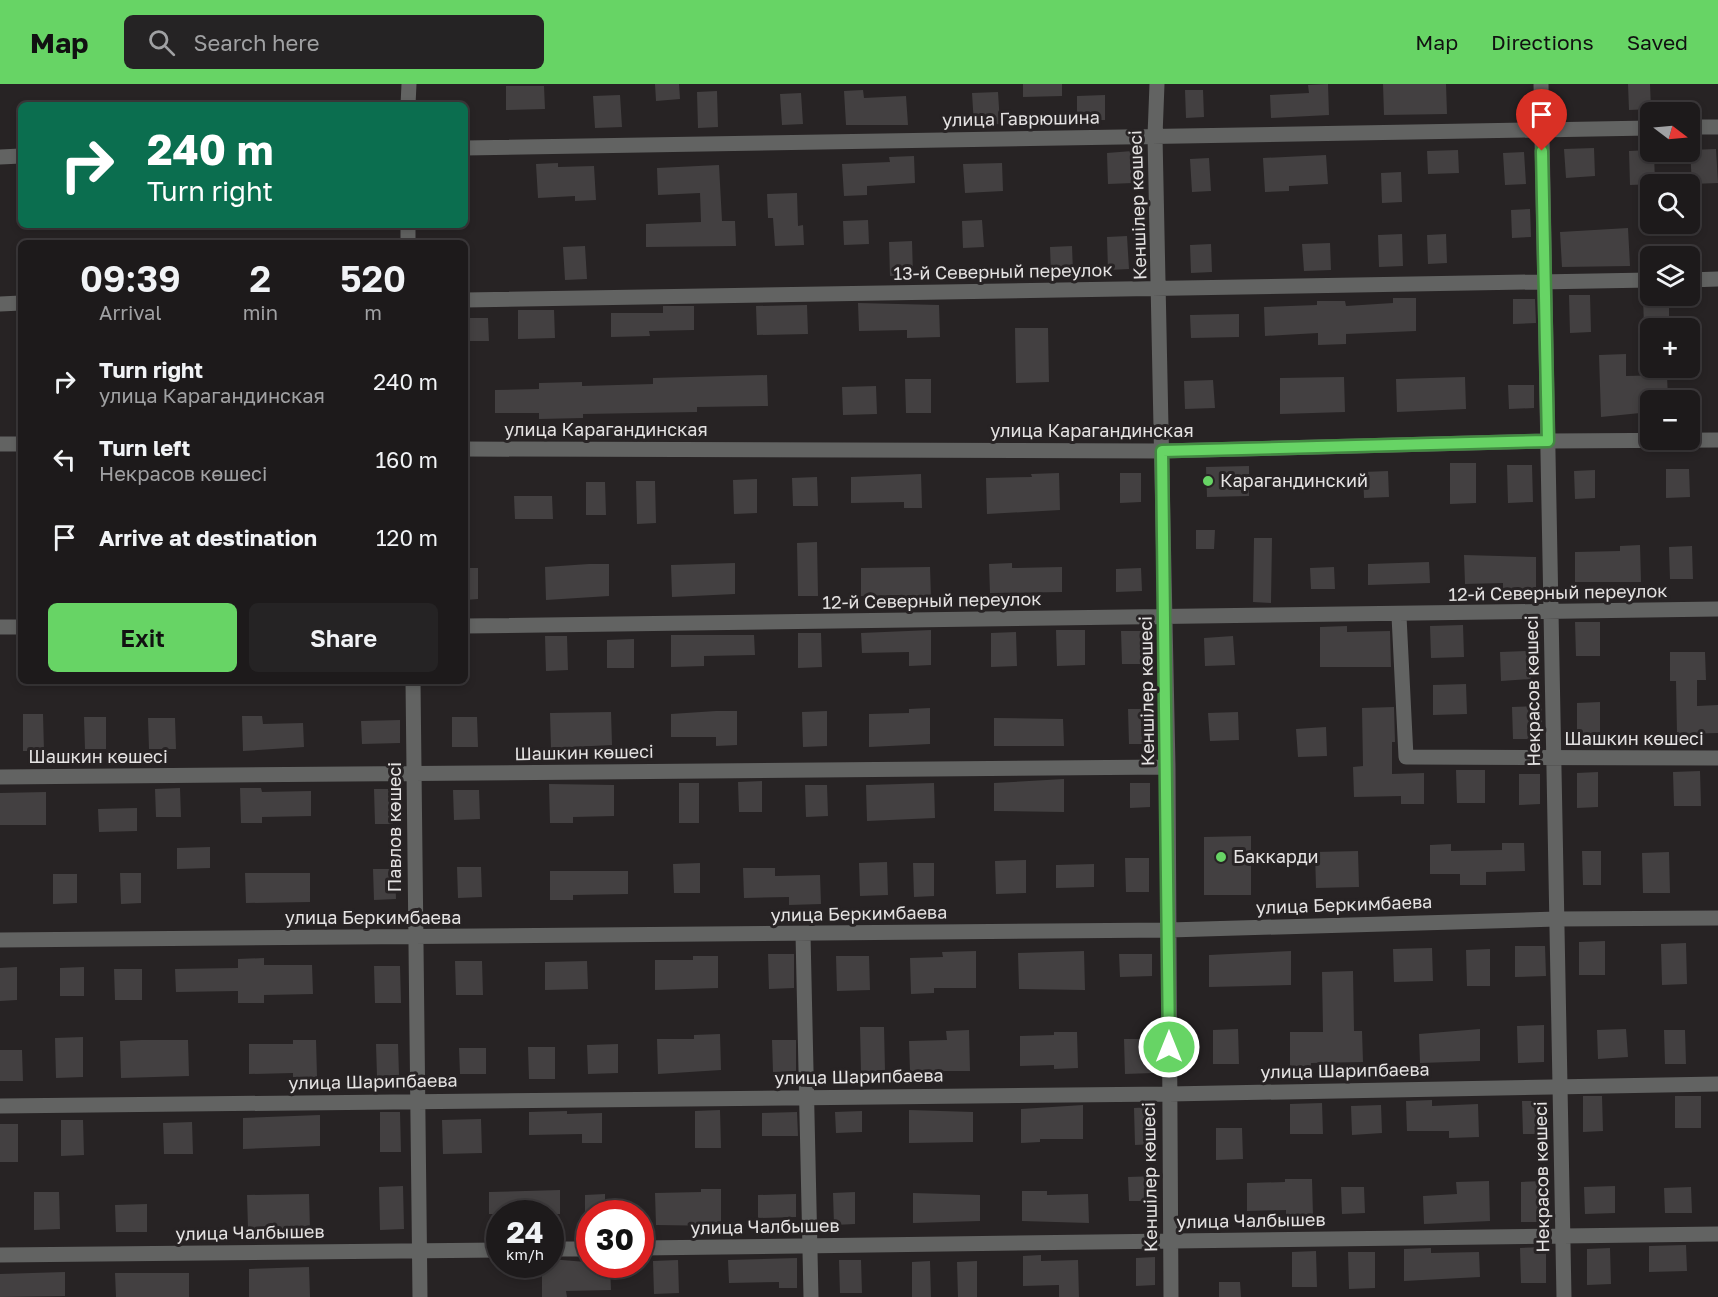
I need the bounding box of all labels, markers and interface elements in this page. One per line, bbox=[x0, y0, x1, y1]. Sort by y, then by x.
search box bbox=[124, 15, 544, 69]
text: Map bbox=[30, 26, 88, 59]
icon: search bbox=[145, 26, 178, 59]
text: Search here bbox=[193, 29, 319, 56]
text: Map bbox=[1415, 29, 1458, 55]
text: Directions bbox=[1491, 29, 1594, 55]
text: Saved bbox=[1627, 29, 1688, 55]
pin bbox=[1516, 89, 1567, 151]
icon: arrive bbox=[1525, 98, 1558, 131]
north arrow bbox=[1640, 102, 1700, 162]
map controls bbox=[1640, 102, 1700, 450]
street label: улица Гаврюшина bbox=[942, 106, 1100, 130]
text: 240 m bbox=[147, 124, 273, 174]
icon: right bbox=[48, 126, 126, 204]
street label: Кеншілер көшесі bbox=[1123, 130, 1151, 280]
button: search bbox=[1640, 174, 1700, 234]
text: Turn right bbox=[147, 175, 273, 207]
button: layers bbox=[1640, 246, 1700, 306]
text: 09:39 bbox=[80, 257, 181, 300]
text: 2 bbox=[250, 257, 271, 300]
text: 520 bbox=[340, 257, 406, 300]
street label: 13-й Северный переулок bbox=[893, 258, 1113, 284]
text: Arrival bbox=[99, 300, 162, 324]
text: min bbox=[243, 300, 278, 324]
text: m bbox=[364, 300, 382, 324]
button: + bbox=[1640, 318, 1700, 378]
text: Turn right bbox=[99, 356, 203, 383]
icon: right bbox=[48, 365, 81, 398]
text: 240 m bbox=[373, 368, 438, 395]
text: улица Карагандинская bbox=[99, 383, 325, 407]
button: − bbox=[1640, 390, 1700, 450]
street label: улица Карагандинская bbox=[504, 418, 708, 440]
street label: улица Карагандинская bbox=[990, 419, 1194, 441]
text: Turn left bbox=[99, 434, 190, 461]
icon: left bbox=[48, 443, 81, 476]
text: 160 m bbox=[375, 446, 438, 473]
text: Некрасов көшесі bbox=[99, 461, 267, 485]
place label: Карагандинский bbox=[1220, 469, 1368, 491]
marker: Карагандинский bbox=[1201, 474, 1215, 488]
icon: arrive bbox=[48, 521, 81, 554]
text: Arrive at destination bbox=[99, 524, 317, 551]
text: 120 m bbox=[376, 524, 438, 551]
street label: 12-й Северный переулок bbox=[1448, 579, 1668, 605]
street label: 12-й Северный переулок bbox=[822, 587, 1042, 613]
button: Exit bbox=[48, 603, 237, 672]
button: Share bbox=[249, 603, 438, 672]
street label: Некрасов көшесі bbox=[1520, 615, 1544, 767]
street label: Кеншілер көшесі bbox=[1134, 616, 1158, 766]
street label: Шашкин көшесі bbox=[1564, 727, 1704, 749]
street label: Шашкин көшесі bbox=[514, 740, 654, 764]
street label: Шашкин көшесі bbox=[28, 745, 168, 767]
street label: Павлов көшесі bbox=[383, 762, 405, 892]
place label: Баккарди bbox=[1233, 845, 1319, 867]
marker: Баккарди bbox=[1214, 850, 1228, 864]
street label: улица Беркимбаева bbox=[1255, 890, 1433, 918]
street label: улица Беркимбаева bbox=[770, 900, 947, 926]
street label: улица Беркимбаева bbox=[285, 906, 461, 928]
position arrow bbox=[1137, 1015, 1201, 1079]
street label: улица Шарипбаева bbox=[1260, 1058, 1430, 1082]
street label: улица Шарипбаева bbox=[774, 1064, 944, 1088]
street label: улица Шарипбаева bbox=[288, 1069, 458, 1093]
street label: Некрасов көшесі bbox=[1529, 1101, 1553, 1253]
street label: Кеншілер көшесі bbox=[1137, 1102, 1161, 1252]
speed limit sign: 30 bbox=[576, 1200, 654, 1278]
street label: улица Чалбышев bbox=[1176, 1208, 1326, 1232]
text: 24 bbox=[506, 1214, 544, 1250]
street label: улица Чалбышев bbox=[690, 1214, 840, 1238]
street label: улица Чалбышев bbox=[175, 1220, 325, 1244]
text: km/h bbox=[506, 1245, 544, 1263]

